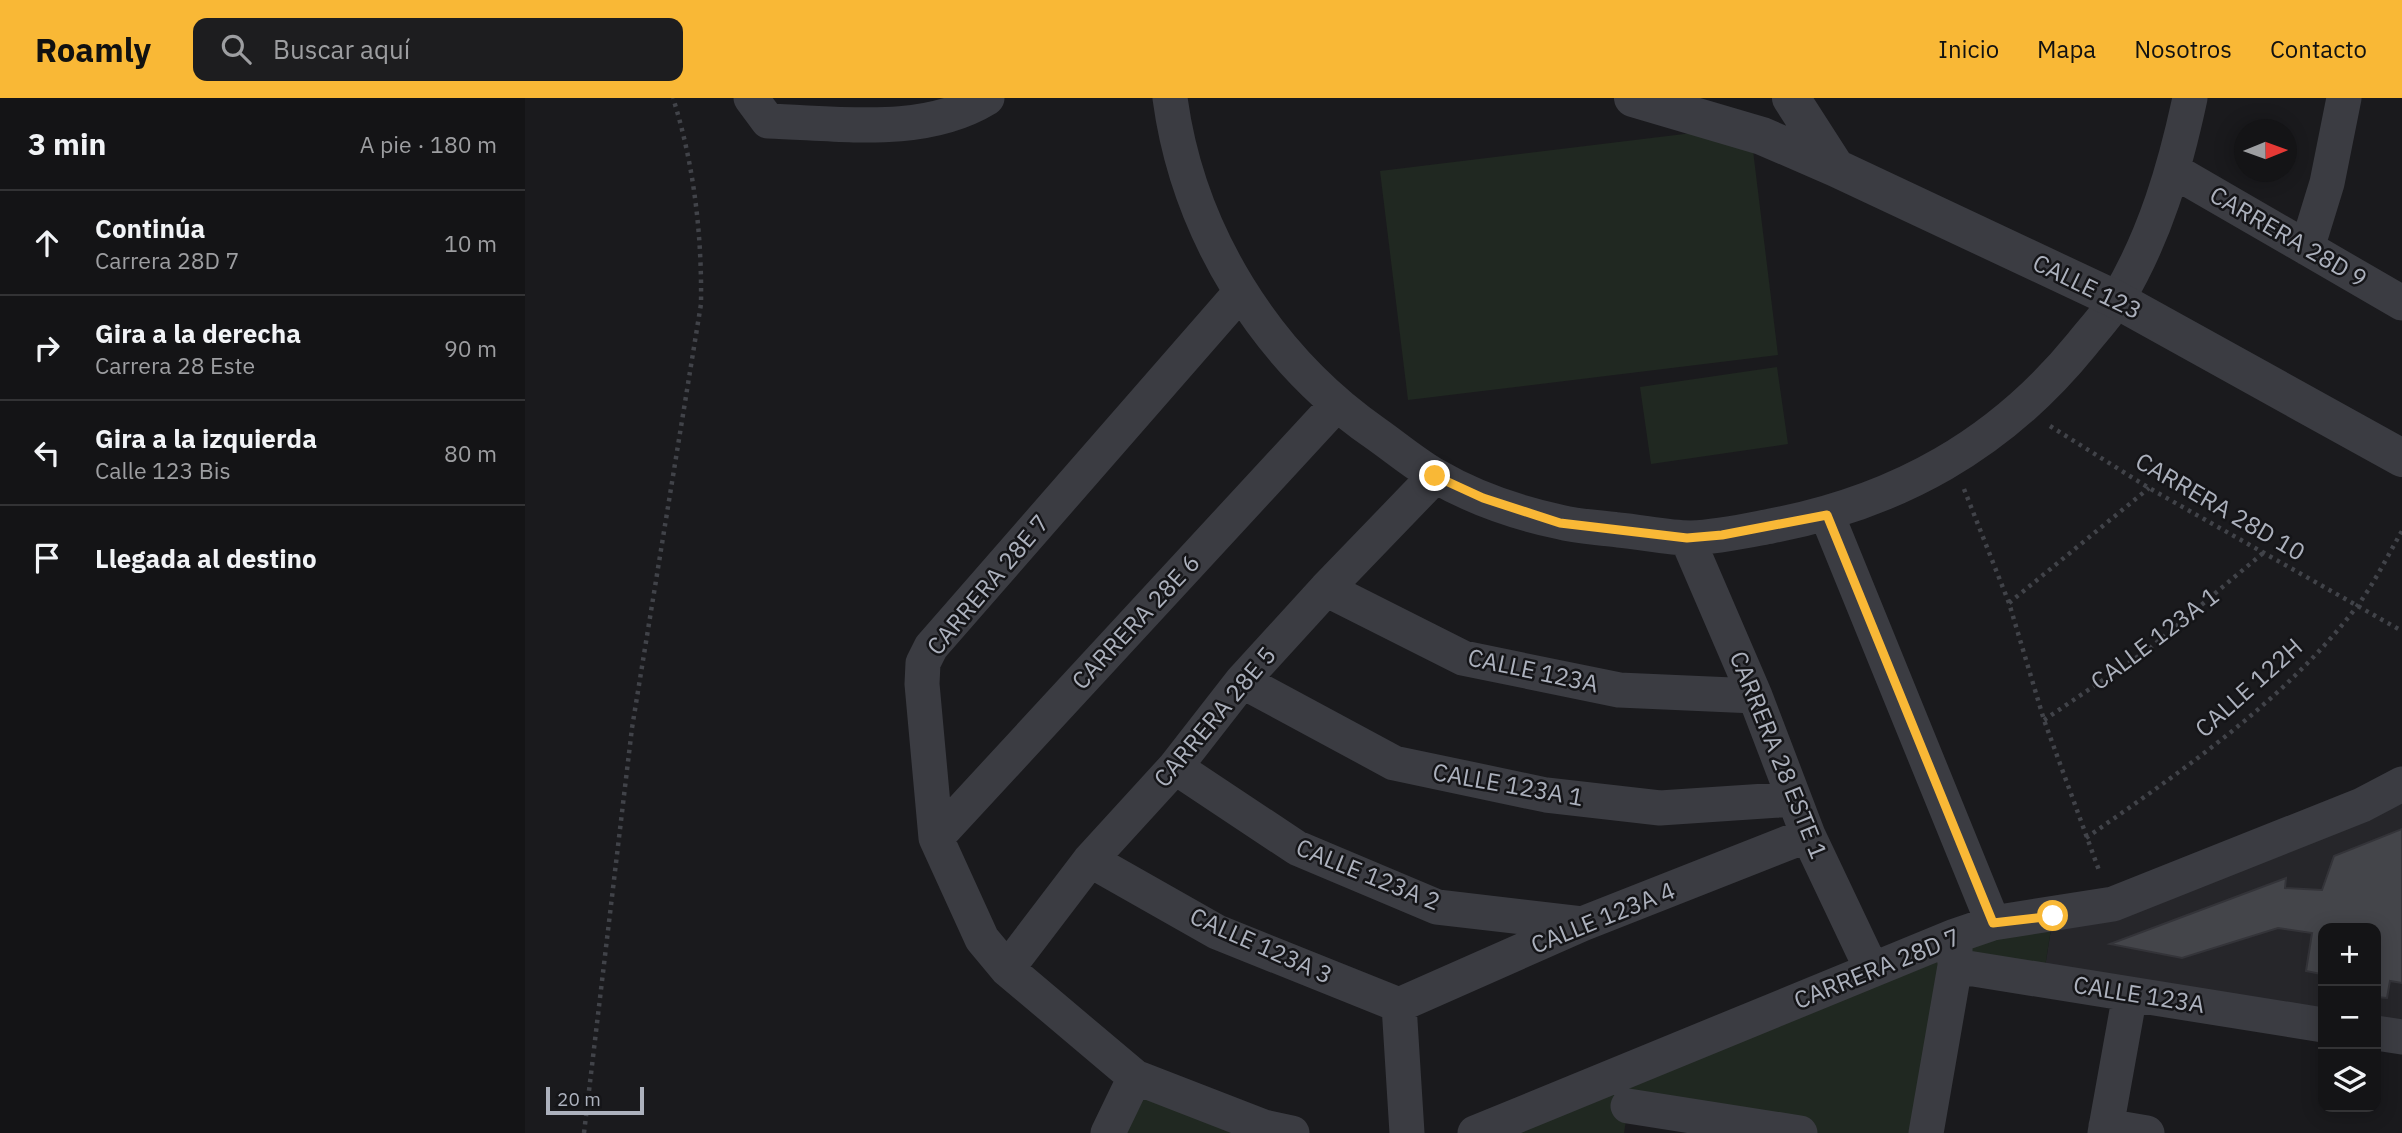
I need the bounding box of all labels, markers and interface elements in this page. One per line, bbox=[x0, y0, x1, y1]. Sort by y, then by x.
search box bbox=[193, 18, 683, 81]
text: Roamly bbox=[35, 28, 151, 71]
icon: search bbox=[217, 30, 255, 68]
text: Buscar aquí bbox=[273, 32, 410, 66]
text: Inicio bbox=[1938, 33, 1999, 65]
text: Mapa bbox=[2037, 33, 2096, 65]
text: Nosotros bbox=[2134, 33, 2232, 65]
text: Contacto bbox=[2270, 33, 2367, 65]
north arrow bbox=[2234, 119, 2297, 182]
text: 3 min bbox=[28, 124, 106, 163]
text: A pie · 180 m bbox=[360, 129, 497, 159]
street label: CARRERA 28D 9 bbox=[2204, 178, 2373, 294]
text: Continúa bbox=[95, 211, 205, 245]
icon: ahead bbox=[28, 224, 66, 262]
text: 10 m bbox=[444, 228, 497, 258]
text: Carrera 28D 7 bbox=[95, 245, 239, 275]
street label: CALLE 123 bbox=[2028, 246, 2147, 326]
text: Gira a la derecha bbox=[95, 316, 301, 350]
icon: right bbox=[28, 329, 66, 367]
text: 90 m bbox=[444, 333, 497, 363]
text: Carrera 28 Este bbox=[95, 350, 255, 380]
text: Gira a la izquierda bbox=[95, 421, 317, 455]
icon: left bbox=[28, 434, 66, 472]
text: 80 m bbox=[444, 438, 497, 468]
street label: CARRERA 28D 10 bbox=[2130, 445, 2311, 568]
text: Calle 123 Bis bbox=[95, 455, 231, 485]
route end bbox=[1419, 460, 1450, 491]
street label: CARRERA 28E 7 bbox=[919, 507, 1055, 661]
icon: arrive bbox=[28, 539, 66, 577]
text: Llegada al destino bbox=[95, 541, 317, 575]
street label: CARRERA 28E 6 bbox=[1064, 547, 1206, 696]
street label: CALLE 123A 1 bbox=[2084, 579, 2225, 697]
street label: CALLE 122H bbox=[2188, 630, 2309, 744]
street label: CARRERA 28E 5 bbox=[1146, 639, 1282, 793]
street label: CALLE 123A bbox=[1465, 641, 1601, 699]
street label: CARRERA 28 ESTE 1 bbox=[1723, 646, 1835, 863]
street label: CALLE 123A 1 bbox=[1430, 755, 1586, 813]
street label: CALLE 123A 2 bbox=[1292, 831, 1445, 917]
street label: CALLE 123A 4 bbox=[1526, 874, 1679, 960]
street label: CALLE 123A 3 bbox=[1185, 899, 1338, 991]
route start bbox=[2037, 900, 2068, 931]
street label: CARRERA 28D 7 bbox=[1789, 920, 1964, 1016]
map controls bbox=[2318, 923, 2381, 1112]
button: + bbox=[2318, 923, 2381, 986]
street label: CALLE 123A bbox=[2071, 968, 2207, 1020]
button: − bbox=[2318, 986, 2381, 1049]
button: layers bbox=[2318, 1049, 2381, 1112]
scale bar bbox=[546, 1084, 644, 1116]
text: 20 m bbox=[557, 1087, 601, 1111]

